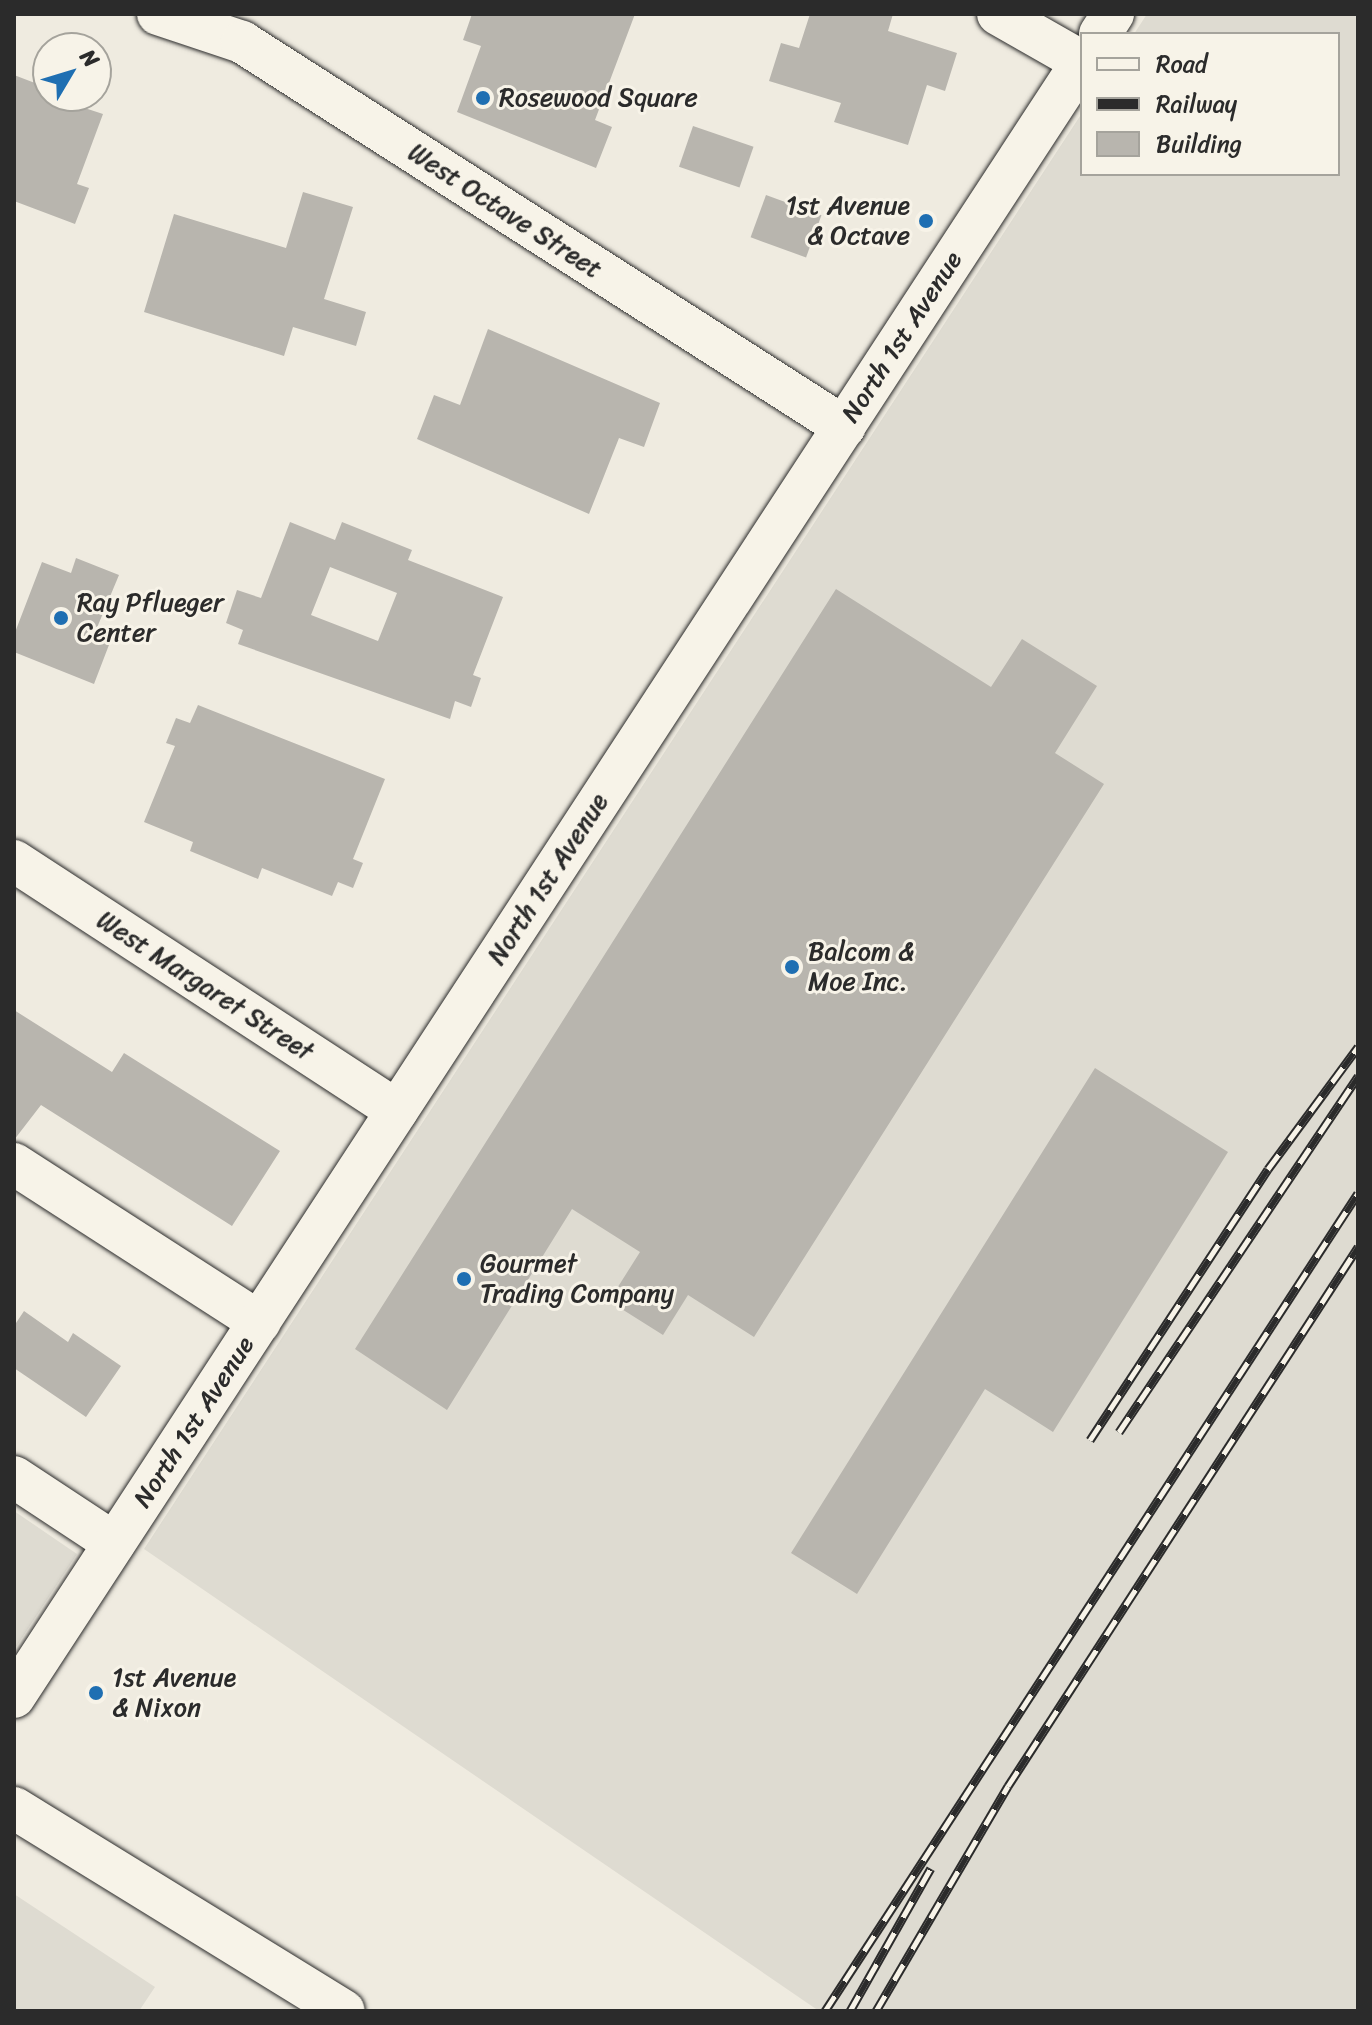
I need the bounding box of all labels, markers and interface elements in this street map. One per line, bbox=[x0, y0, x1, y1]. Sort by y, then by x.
north arrow bbox=[32, 32, 112, 112]
legend bbox=[1080, 32, 1340, 176]
text: N bbox=[70, 40, 110, 76]
text: Road bbox=[1156, 43, 1207, 85]
place label: Rosewood Square bbox=[499, 82, 697, 114]
text: Railway bbox=[1156, 83, 1237, 125]
marker: Rosewood Square bbox=[474, 89, 492, 107]
text: Building bbox=[1156, 123, 1242, 165]
street label: West Octave Street bbox=[402, 137, 608, 285]
place label: 1st Avenue & Octave bbox=[786, 190, 910, 252]
marker: 1st Avenue & Octave bbox=[917, 212, 935, 230]
street label: North 1st Avenue bbox=[835, 246, 969, 428]
place label: Ray Pflueger Center bbox=[77, 587, 224, 648]
marker: Ray Pflueger Center bbox=[52, 609, 70, 627]
street label: North 1st Avenue bbox=[481, 788, 615, 970]
street label: West Margaret Street bbox=[91, 904, 319, 1068]
place label: Balcom & Moe Inc. bbox=[808, 936, 914, 998]
marker: Balcom & Moe Inc. bbox=[783, 958, 801, 976]
place label: Gourmet Trading Company bbox=[480, 1248, 675, 1310]
marker: Gourmet Trading Company bbox=[455, 1270, 473, 1288]
street label: North 1st Avenue bbox=[127, 1331, 261, 1513]
place label: 1st Avenue & Nixon bbox=[112, 1662, 236, 1724]
marker: 1st Avenue & Nixon bbox=[87, 1684, 105, 1702]

